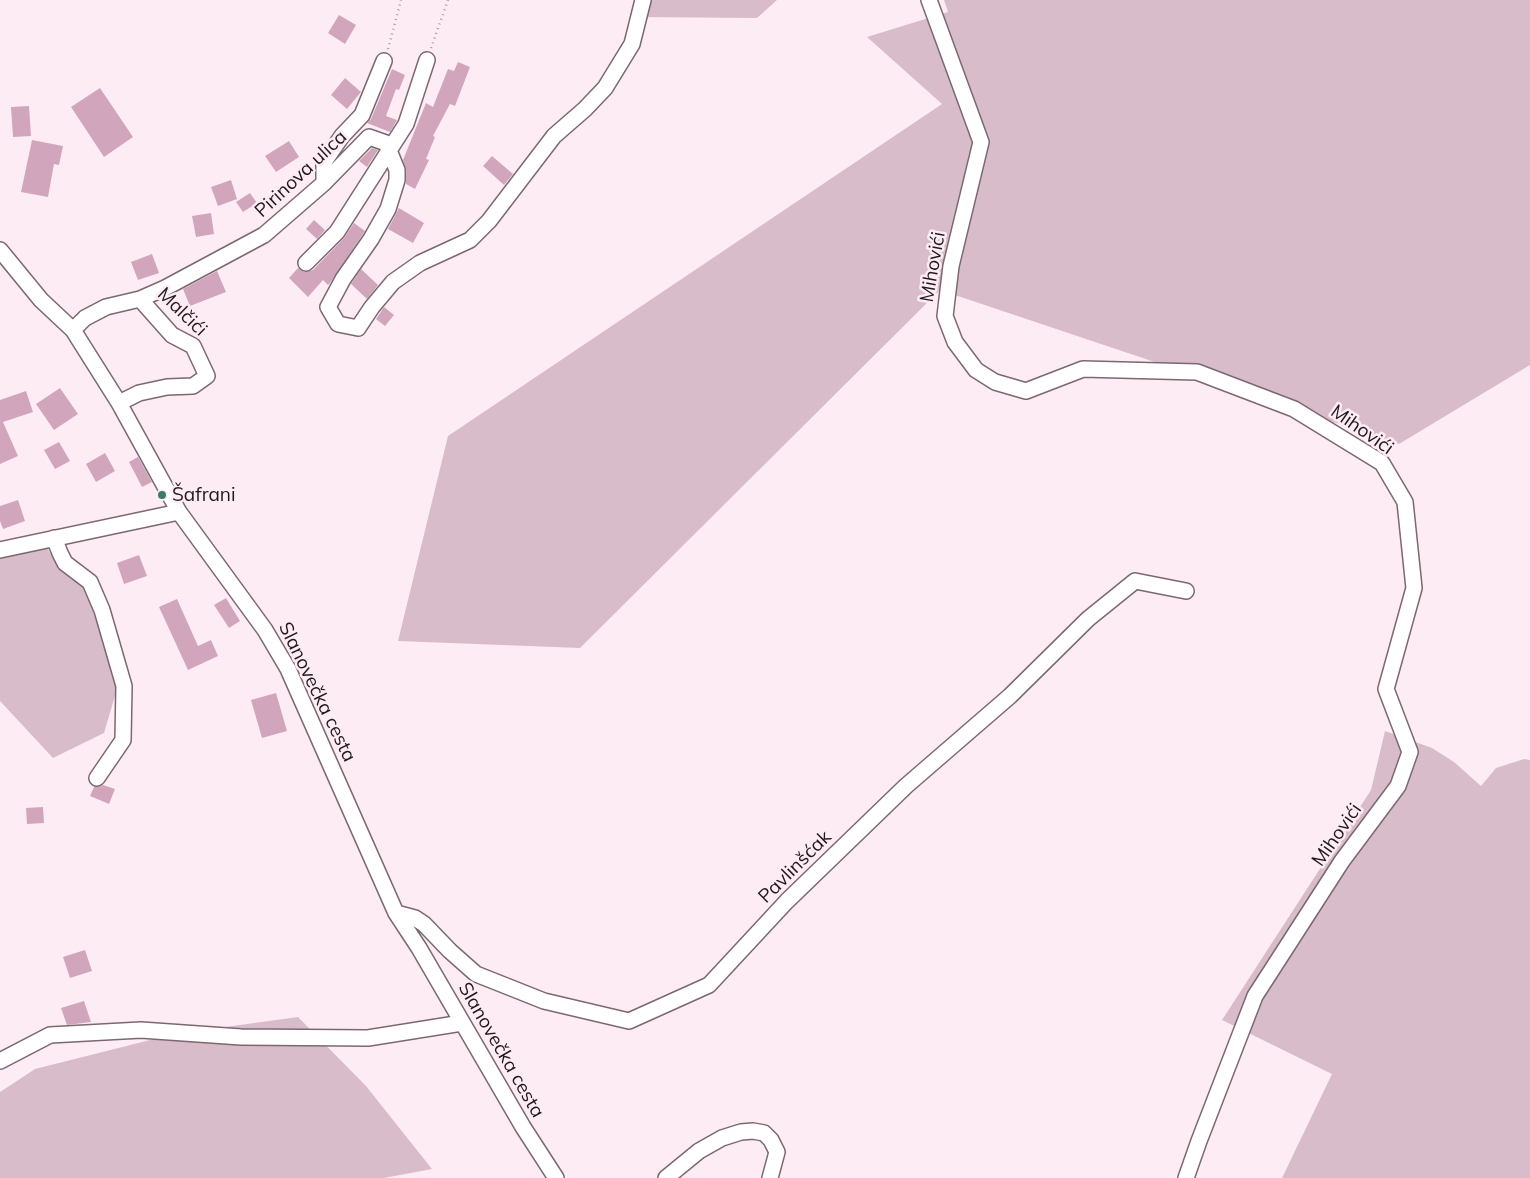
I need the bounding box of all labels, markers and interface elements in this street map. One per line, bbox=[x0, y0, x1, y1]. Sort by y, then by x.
street label: Pirinova ulica bbox=[250, 126, 352, 222]
street label: Mihovići bbox=[916, 230, 950, 304]
street label: Malčići bbox=[152, 283, 212, 341]
street label: Mihovići bbox=[1326, 400, 1398, 460]
place label: Šafrani bbox=[172, 484, 236, 506]
marker: Šafrani bbox=[156, 489, 168, 501]
street label: Slanovečka cesta bbox=[273, 619, 361, 765]
street label: Mihovići bbox=[1307, 799, 1367, 871]
street label: Pavlinšćak bbox=[754, 826, 836, 908]
street label: Slanovečka cesta bbox=[453, 978, 549, 1122]

